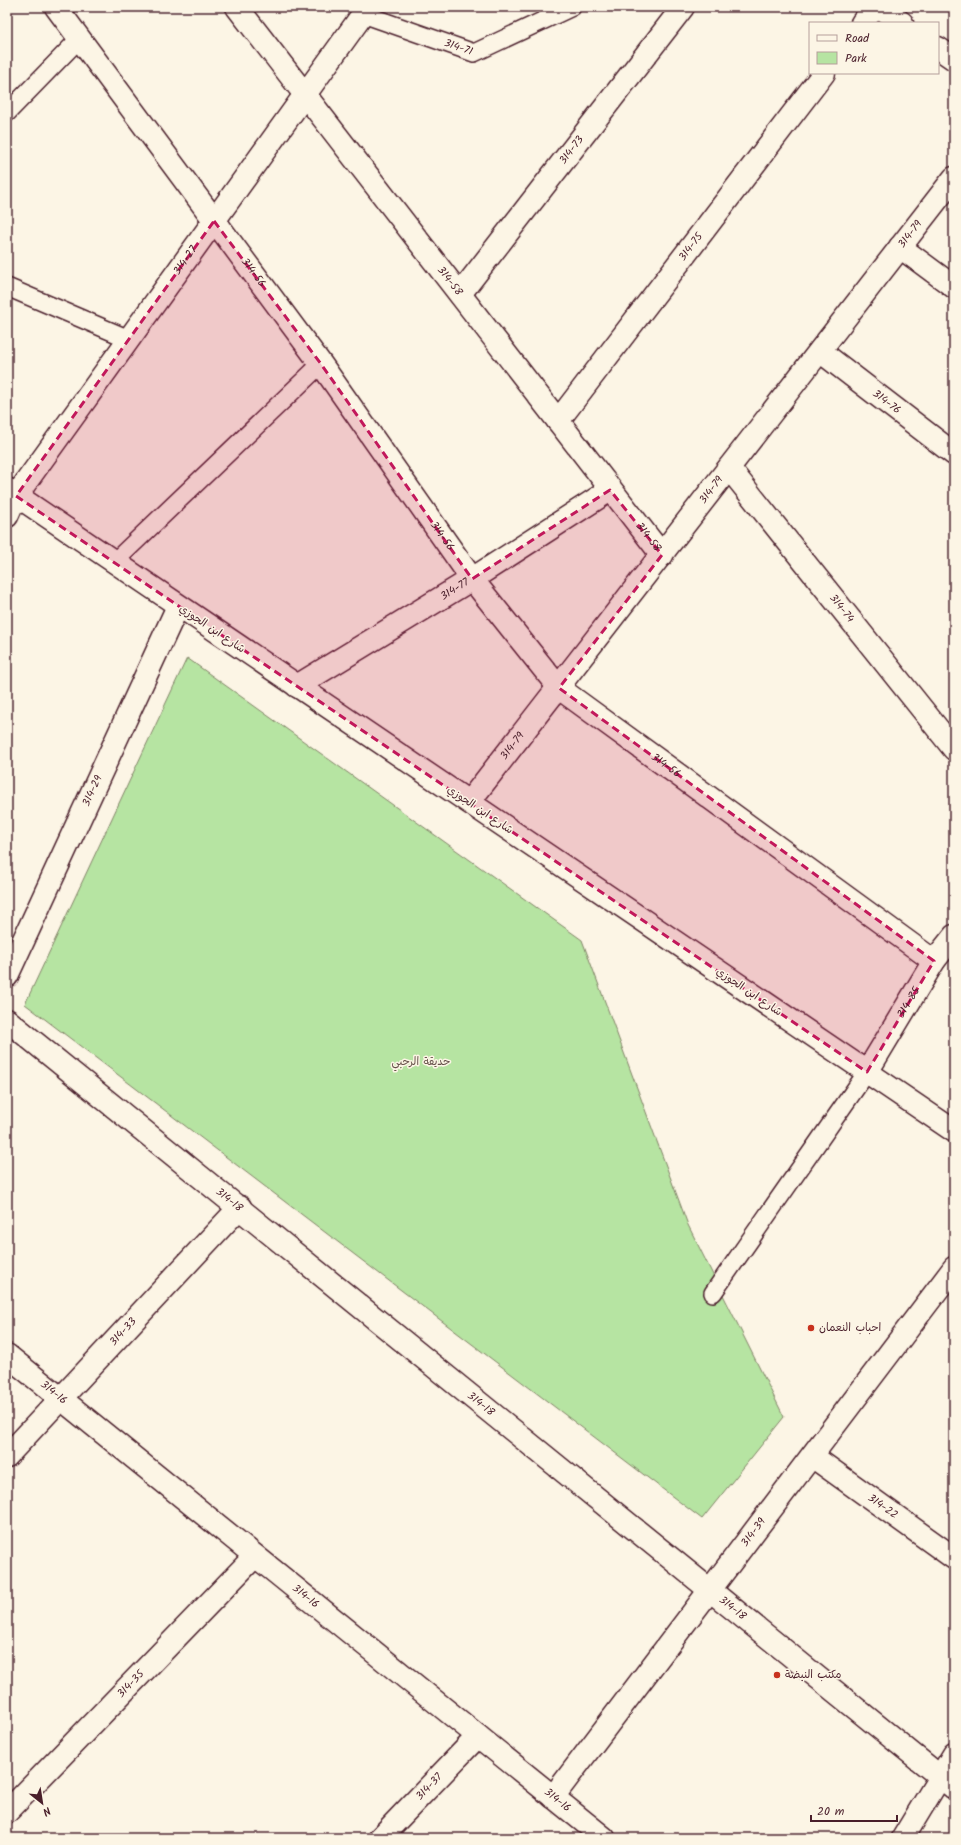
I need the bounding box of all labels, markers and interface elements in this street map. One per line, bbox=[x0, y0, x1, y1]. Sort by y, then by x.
legend bbox=[809, 22, 939, 74]
text: Road bbox=[845, 29, 870, 48]
street label: 314-71 bbox=[441, 34, 475, 61]
text: Park bbox=[845, 49, 867, 68]
street label: 314-73 bbox=[555, 132, 589, 169]
street label: 314-79 bbox=[894, 216, 927, 252]
street label: 314-75 bbox=[674, 228, 708, 265]
street label: 314-27 bbox=[169, 241, 203, 279]
street label: 314-56 bbox=[236, 254, 270, 291]
street label: 314-58 bbox=[432, 262, 467, 300]
street label: 314-76 bbox=[868, 385, 905, 419]
street label: 314-79 bbox=[695, 472, 729, 508]
street label: 314-56 bbox=[425, 518, 459, 555]
street label: 314-58 bbox=[631, 519, 666, 556]
street label: 314-77 bbox=[437, 573, 474, 605]
street label: 314-74 bbox=[824, 590, 859, 627]
street label: شارع ابن الجوزي bbox=[175, 600, 249, 658]
street label: 314-79 bbox=[496, 728, 530, 764]
street label: 314-56 bbox=[647, 749, 684, 783]
street label: 314-29 bbox=[78, 772, 108, 809]
street label: شارع ابن الجوزي bbox=[443, 781, 517, 839]
street label: شارع ابن الجوزي bbox=[712, 963, 786, 1021]
street label: 314-85 bbox=[893, 983, 926, 1022]
park label: حديقة الرحبي bbox=[392, 1053, 450, 1072]
street label: 314-18 bbox=[211, 1183, 247, 1217]
street label: 314-33 bbox=[105, 1314, 141, 1350]
place label: احباب النعمان bbox=[819, 1319, 881, 1337]
marker: احباب النعمان bbox=[806, 1323, 816, 1333]
street label: 314-16 bbox=[36, 1376, 71, 1409]
street label: 314-18 bbox=[463, 1387, 499, 1421]
street label: 314-22 bbox=[864, 1490, 902, 1524]
street label: 314-39 bbox=[737, 1514, 771, 1551]
street label: 314-16 bbox=[288, 1580, 323, 1613]
street label: 314-18 bbox=[715, 1592, 750, 1625]
street label: 314-35 bbox=[113, 1665, 150, 1702]
place label: مكتب النبضة bbox=[785, 1666, 841, 1684]
marker: مكتب النبضة bbox=[772, 1670, 782, 1680]
street label: 314-37 bbox=[412, 1768, 447, 1805]
north arrow bbox=[22, 1783, 62, 1823]
street label: 314-16 bbox=[540, 1784, 575, 1817]
scale bar bbox=[811, 1797, 897, 1823]
text: N bbox=[39, 1801, 54, 1820]
text: 20 m bbox=[817, 1802, 845, 1821]

